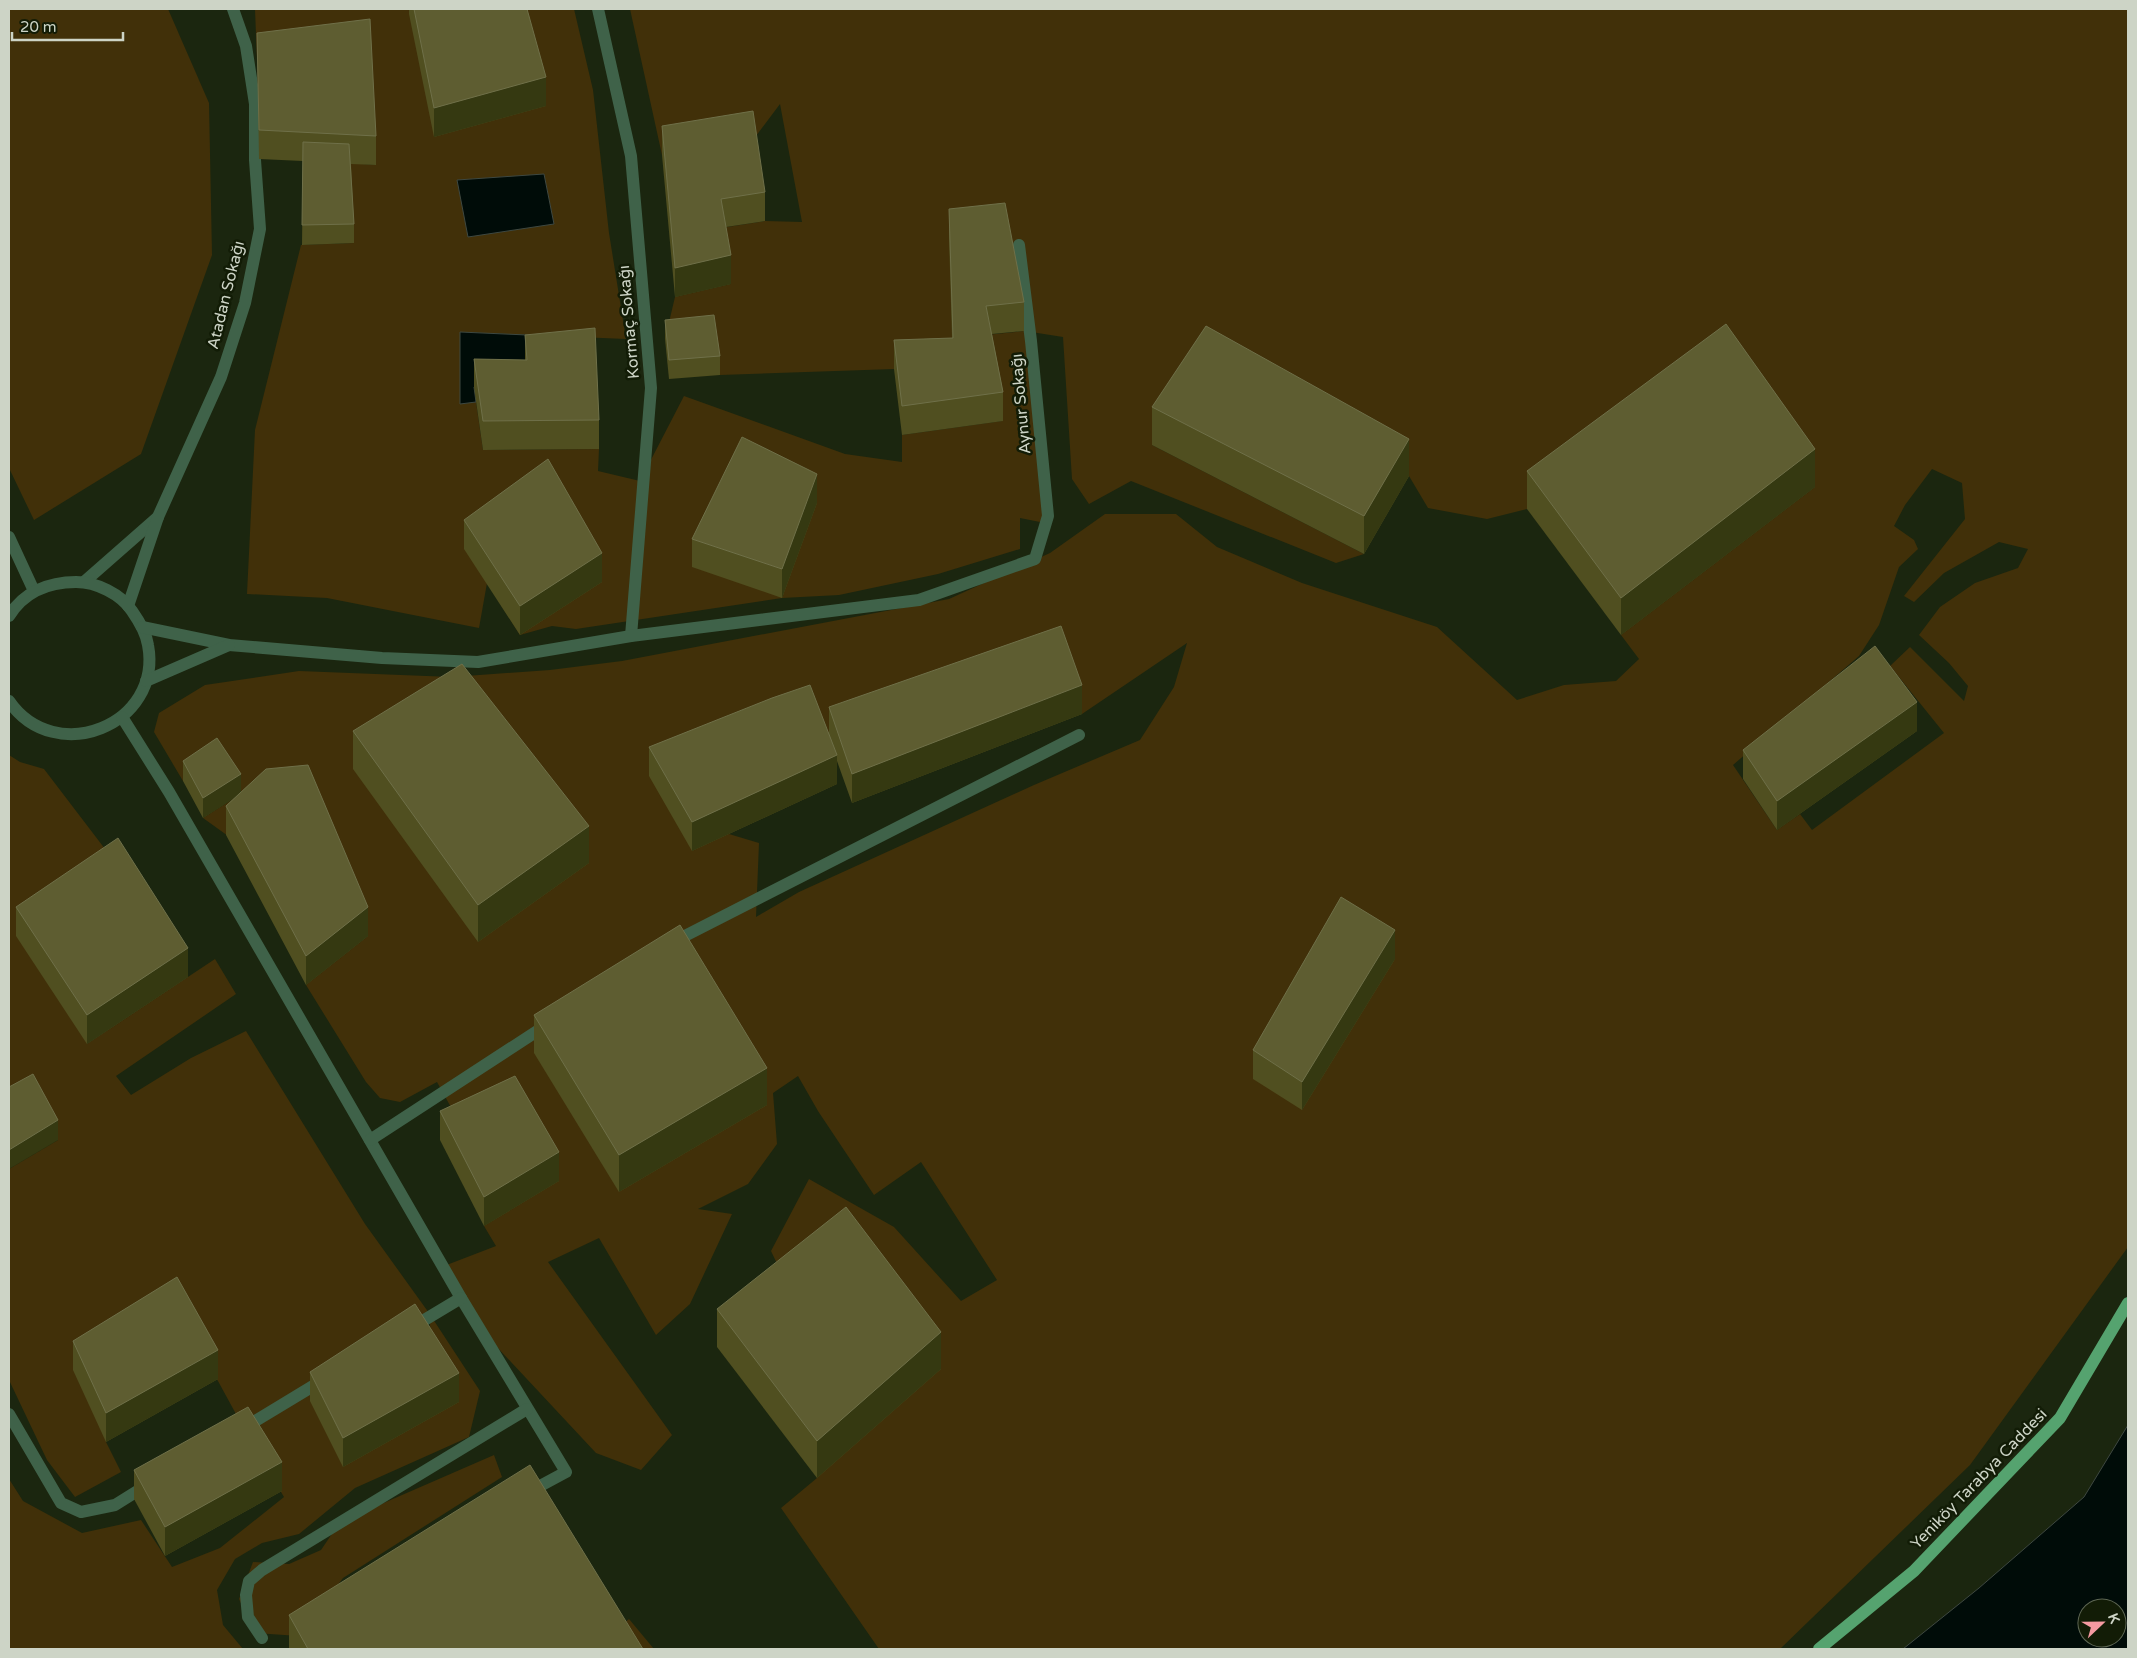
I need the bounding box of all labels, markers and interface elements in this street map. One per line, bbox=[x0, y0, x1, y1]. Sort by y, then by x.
scale bar bbox=[12, 10, 124, 42]
text: 20 m bbox=[20, 18, 57, 36]
street label: Atadan Sokağı bbox=[203, 239, 249, 351]
street label: Kormaç Sokağı bbox=[614, 264, 644, 380]
street label: Aynur Sokağı bbox=[1007, 353, 1035, 455]
street label: Yeniköy Tarabya Caddesi bbox=[1907, 1404, 2051, 1554]
north arrow bbox=[2077, 1598, 2127, 1648]
text: K bbox=[2104, 1611, 2123, 1626]

